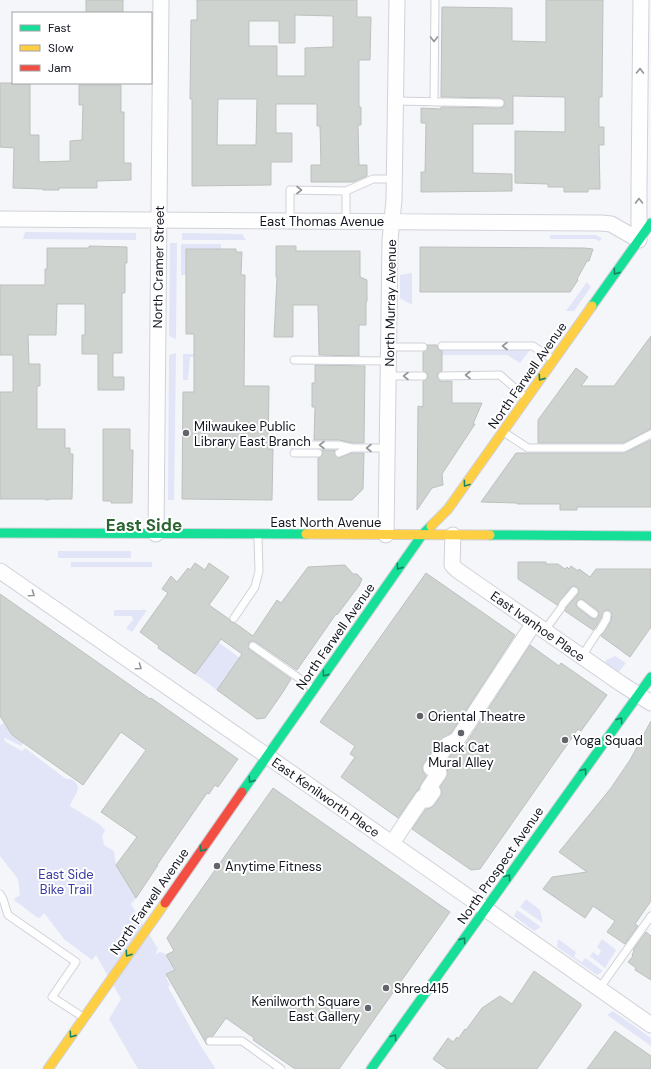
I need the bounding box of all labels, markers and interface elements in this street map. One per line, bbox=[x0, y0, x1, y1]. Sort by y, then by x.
legend bbox=[12, 12, 152, 84]
text: Fast bbox=[48, 20, 71, 36]
one-way arrow bbox=[430, 36, 438, 42]
text: Slow bbox=[48, 40, 74, 56]
text: Jam bbox=[48, 60, 71, 76]
one-way arrow bbox=[636, 68, 644, 74]
one-way arrow bbox=[296, 186, 302, 195]
one-way arrow bbox=[635, 198, 643, 204]
street label: North Cramer Street bbox=[149, 205, 168, 329]
street label: East Thomas Avenue bbox=[260, 213, 384, 230]
street label: North Murray Avenue bbox=[381, 239, 400, 367]
one-way arrow bbox=[614, 268, 621, 275]
street label: North Farwell Avenue bbox=[484, 319, 571, 432]
one-way arrow bbox=[502, 342, 508, 350]
one-way arrow bbox=[465, 371, 471, 379]
one-way arrow bbox=[403, 372, 409, 380]
one-way arrow bbox=[538, 374, 546, 381]
place label: Milwaukee Public Library East Branch bbox=[194, 418, 311, 450]
marker: Milwaukee Public Library East Branch bbox=[181, 428, 191, 438]
one-way arrow bbox=[319, 441, 325, 449]
one-way arrow bbox=[366, 444, 372, 452]
one-way arrow bbox=[464, 479, 471, 486]
district label: East Side bbox=[106, 514, 182, 536]
street label: East North Avenue bbox=[271, 514, 381, 531]
one-way arrow bbox=[396, 563, 404, 570]
street label: North Farwell Avenue bbox=[292, 580, 379, 693]
street label: East Ivanhoe Place bbox=[487, 587, 588, 665]
one-way arrow bbox=[28, 589, 35, 597]
one-way arrow bbox=[135, 662, 142, 670]
one-way arrow bbox=[322, 670, 330, 677]
place label: Oriental Theatre bbox=[428, 708, 525, 725]
marker: Oriental Theatre bbox=[415, 711, 425, 721]
one-way arrow bbox=[615, 717, 623, 724]
marker: Black Cat Mural Alley bbox=[456, 728, 466, 738]
place label: Yoga Squad bbox=[573, 732, 643, 749]
marker: Yoga Squad bbox=[560, 735, 570, 745]
place label: Black Cat Mural Alley bbox=[428, 739, 494, 771]
street label: East Kenilworth Place bbox=[268, 754, 383, 841]
one-way arrow bbox=[579, 768, 587, 775]
one-way arrow bbox=[248, 776, 256, 783]
street label: North Prospect Avenue bbox=[453, 803, 547, 927]
street label: North Farwell Avenue bbox=[106, 845, 193, 958]
one-way arrow bbox=[199, 845, 207, 852]
place label: Anytime Fitness bbox=[225, 858, 322, 875]
marker: Anytime Fitness bbox=[212, 861, 222, 871]
park label: East Side Bike Trail bbox=[38, 866, 94, 898]
one-way arrow bbox=[503, 874, 510, 881]
one-way arrow bbox=[458, 937, 465, 944]
one-way arrow bbox=[126, 950, 133, 957]
place label: Shred415 bbox=[394, 980, 449, 997]
marker: Shred415 bbox=[381, 983, 391, 993]
place label: Kenilworth Square East Gallery bbox=[252, 993, 360, 1025]
marker: Kenilworth Square East Gallery bbox=[363, 1003, 373, 1013]
one-way arrow bbox=[70, 1030, 77, 1037]
one-way arrow bbox=[389, 1035, 396, 1042]

